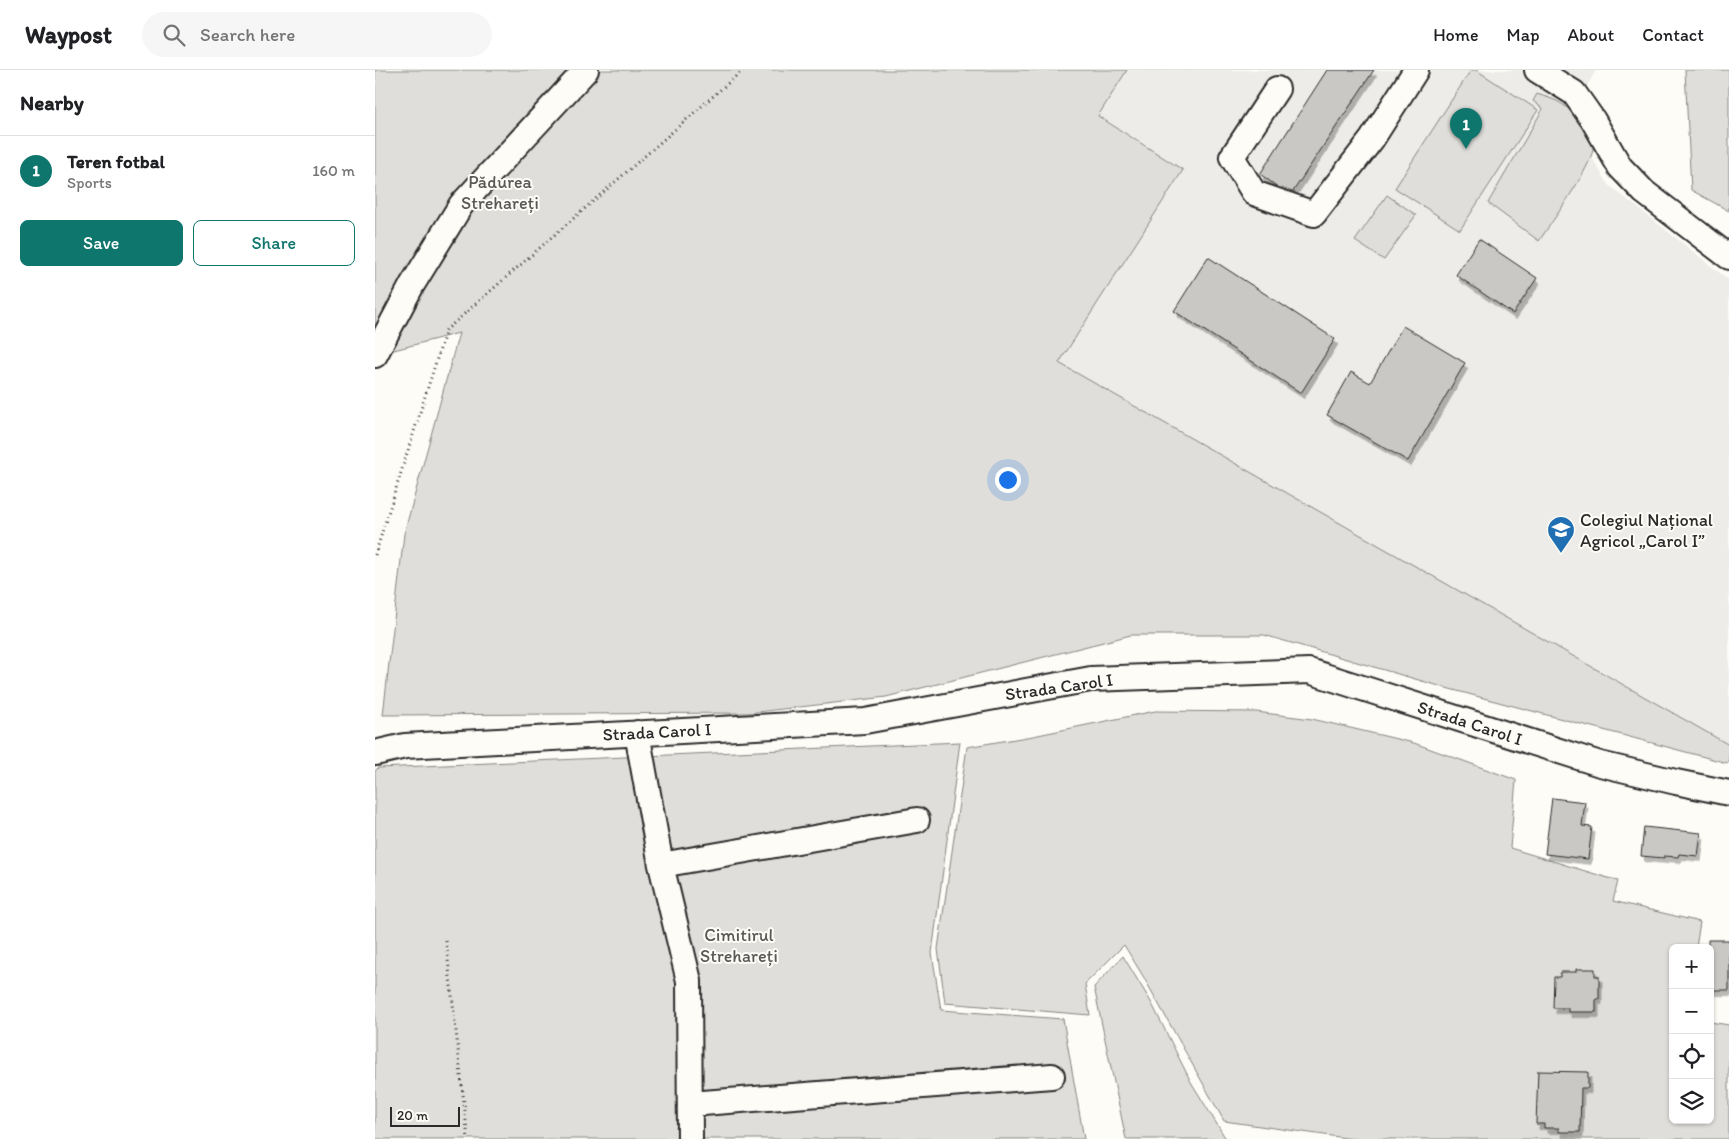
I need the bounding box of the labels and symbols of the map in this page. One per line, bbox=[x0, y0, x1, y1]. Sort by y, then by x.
pin: 1 bbox=[1450, 108, 1482, 149]
park label: Pădurea Strehareți bbox=[461, 171, 539, 214]
your location bbox=[995, 467, 1021, 493]
place label: Colegiul Național Agricol „Carol I” bbox=[1580, 509, 1713, 552]
school or university icon: Colegiul Național Agricol „Carol I” bbox=[1546, 515, 1576, 554]
street label: Strada Carol I bbox=[1004, 669, 1114, 705]
street label: Strada Carol I bbox=[1415, 696, 1525, 750]
street label: Strada Carol I bbox=[602, 718, 712, 746]
park label: Cimitirul Strehareți bbox=[700, 924, 778, 967]
scale bar bbox=[390, 1104, 460, 1127]

